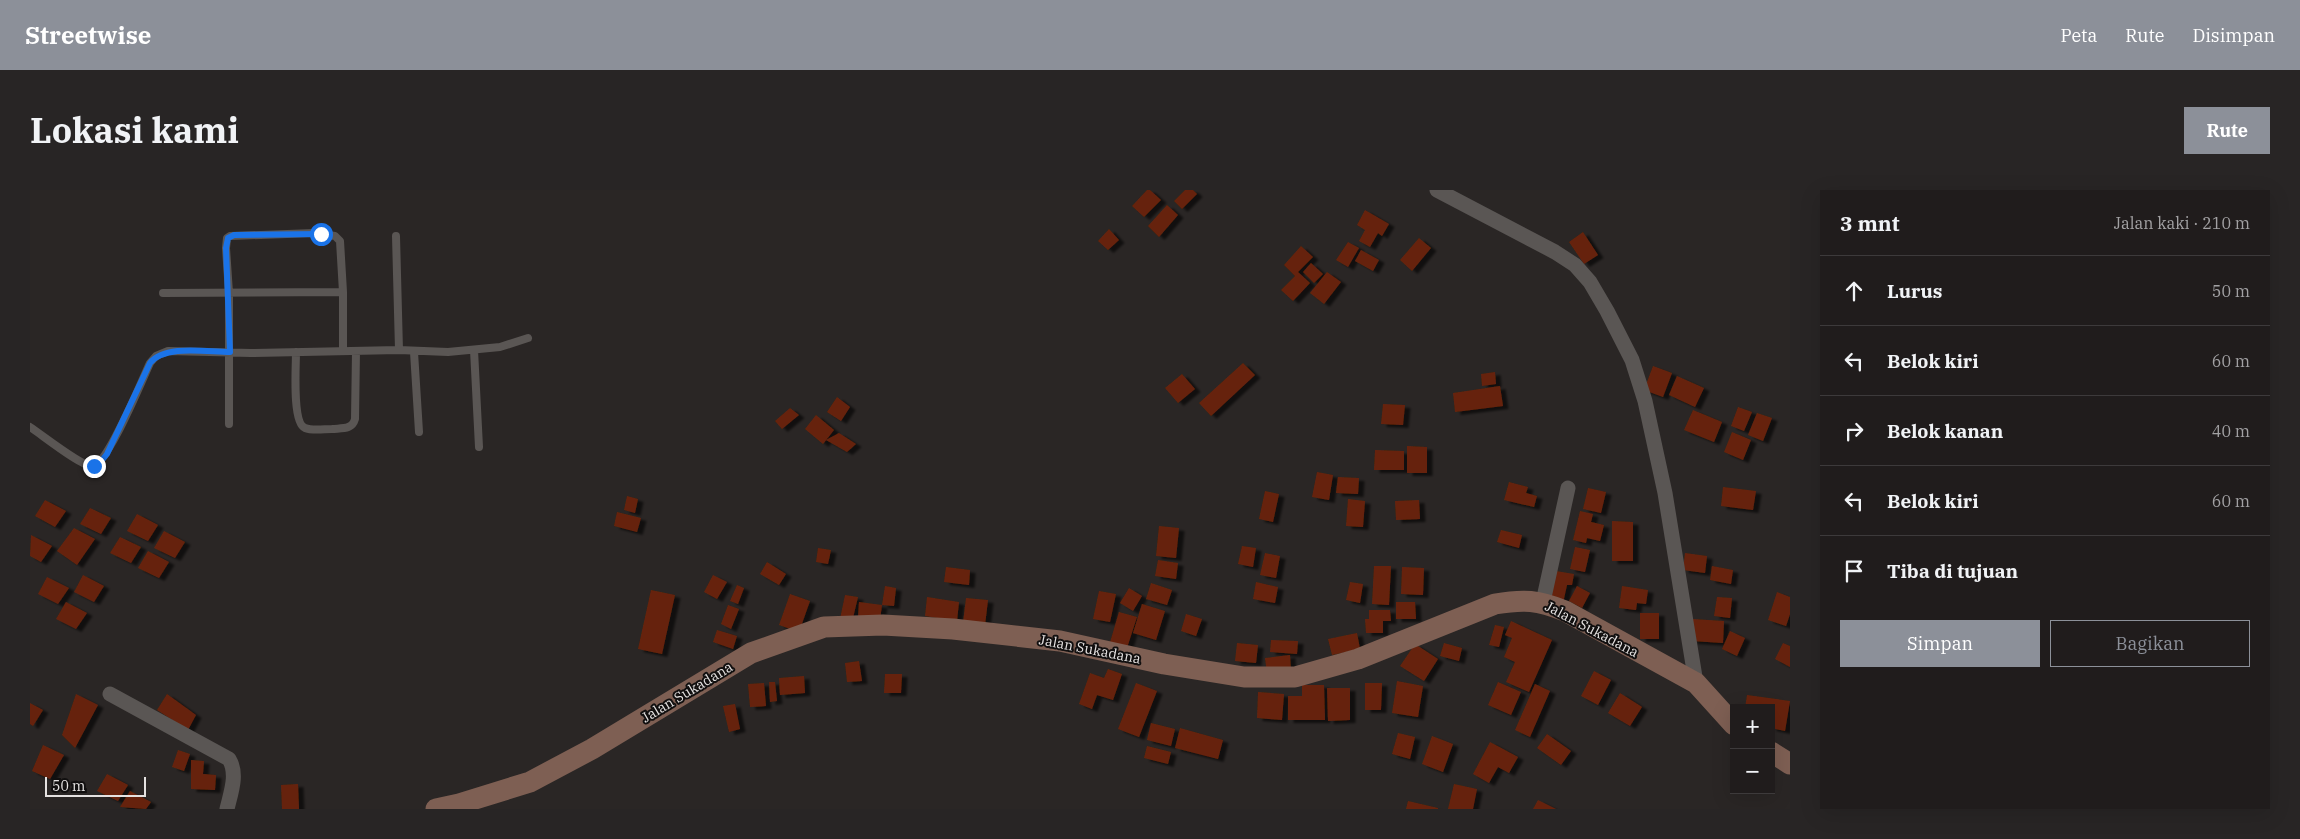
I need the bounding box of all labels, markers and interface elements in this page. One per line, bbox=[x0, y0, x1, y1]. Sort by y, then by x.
text: Streetwise bbox=[25, 19, 151, 51]
text: Peta bbox=[2061, 24, 2097, 47]
text: Rute bbox=[2125, 24, 2164, 47]
text: Disimpan bbox=[2192, 24, 2275, 47]
text: Lokasi kami bbox=[30, 107, 239, 153]
button: Rute bbox=[2184, 107, 2270, 154]
text: 3 mnt bbox=[1840, 209, 1900, 237]
text: Jalan kaki · 210 m bbox=[2114, 213, 2250, 233]
route start bbox=[310, 223, 333, 246]
icon: ahead bbox=[1840, 277, 1868, 305]
text: Lurus bbox=[1887, 279, 1942, 303]
text: 50 m bbox=[2212, 281, 2250, 301]
icon: left bbox=[1840, 347, 1868, 375]
text: Belok kiri bbox=[1887, 349, 1979, 373]
text: 60 m bbox=[2212, 351, 2250, 371]
icon: right bbox=[1840, 417, 1868, 445]
text: Belok kanan bbox=[1887, 419, 2003, 443]
text: 40 m bbox=[2212, 421, 2250, 441]
route end bbox=[83, 455, 106, 478]
icon: left bbox=[1840, 487, 1868, 515]
text: Belok kiri bbox=[1887, 489, 1979, 513]
text: 60 m bbox=[2212, 491, 2250, 511]
icon: arrive bbox=[1840, 557, 1868, 585]
text: Tiba di tujuan bbox=[1887, 559, 2018, 583]
street label: Jalan Sukadana bbox=[1542, 597, 1642, 661]
button: Simpan bbox=[1840, 620, 2040, 667]
button: Bagikan bbox=[2050, 620, 2250, 667]
street label: Jalan Sukadana bbox=[1037, 630, 1143, 668]
street label: Jalan Sukadana bbox=[638, 657, 736, 726]
map controls bbox=[1730, 704, 1775, 794]
button: + bbox=[1730, 704, 1775, 749]
button: − bbox=[1730, 749, 1775, 794]
scale bar bbox=[45, 774, 146, 797]
text: 50 m bbox=[52, 777, 85, 795]

